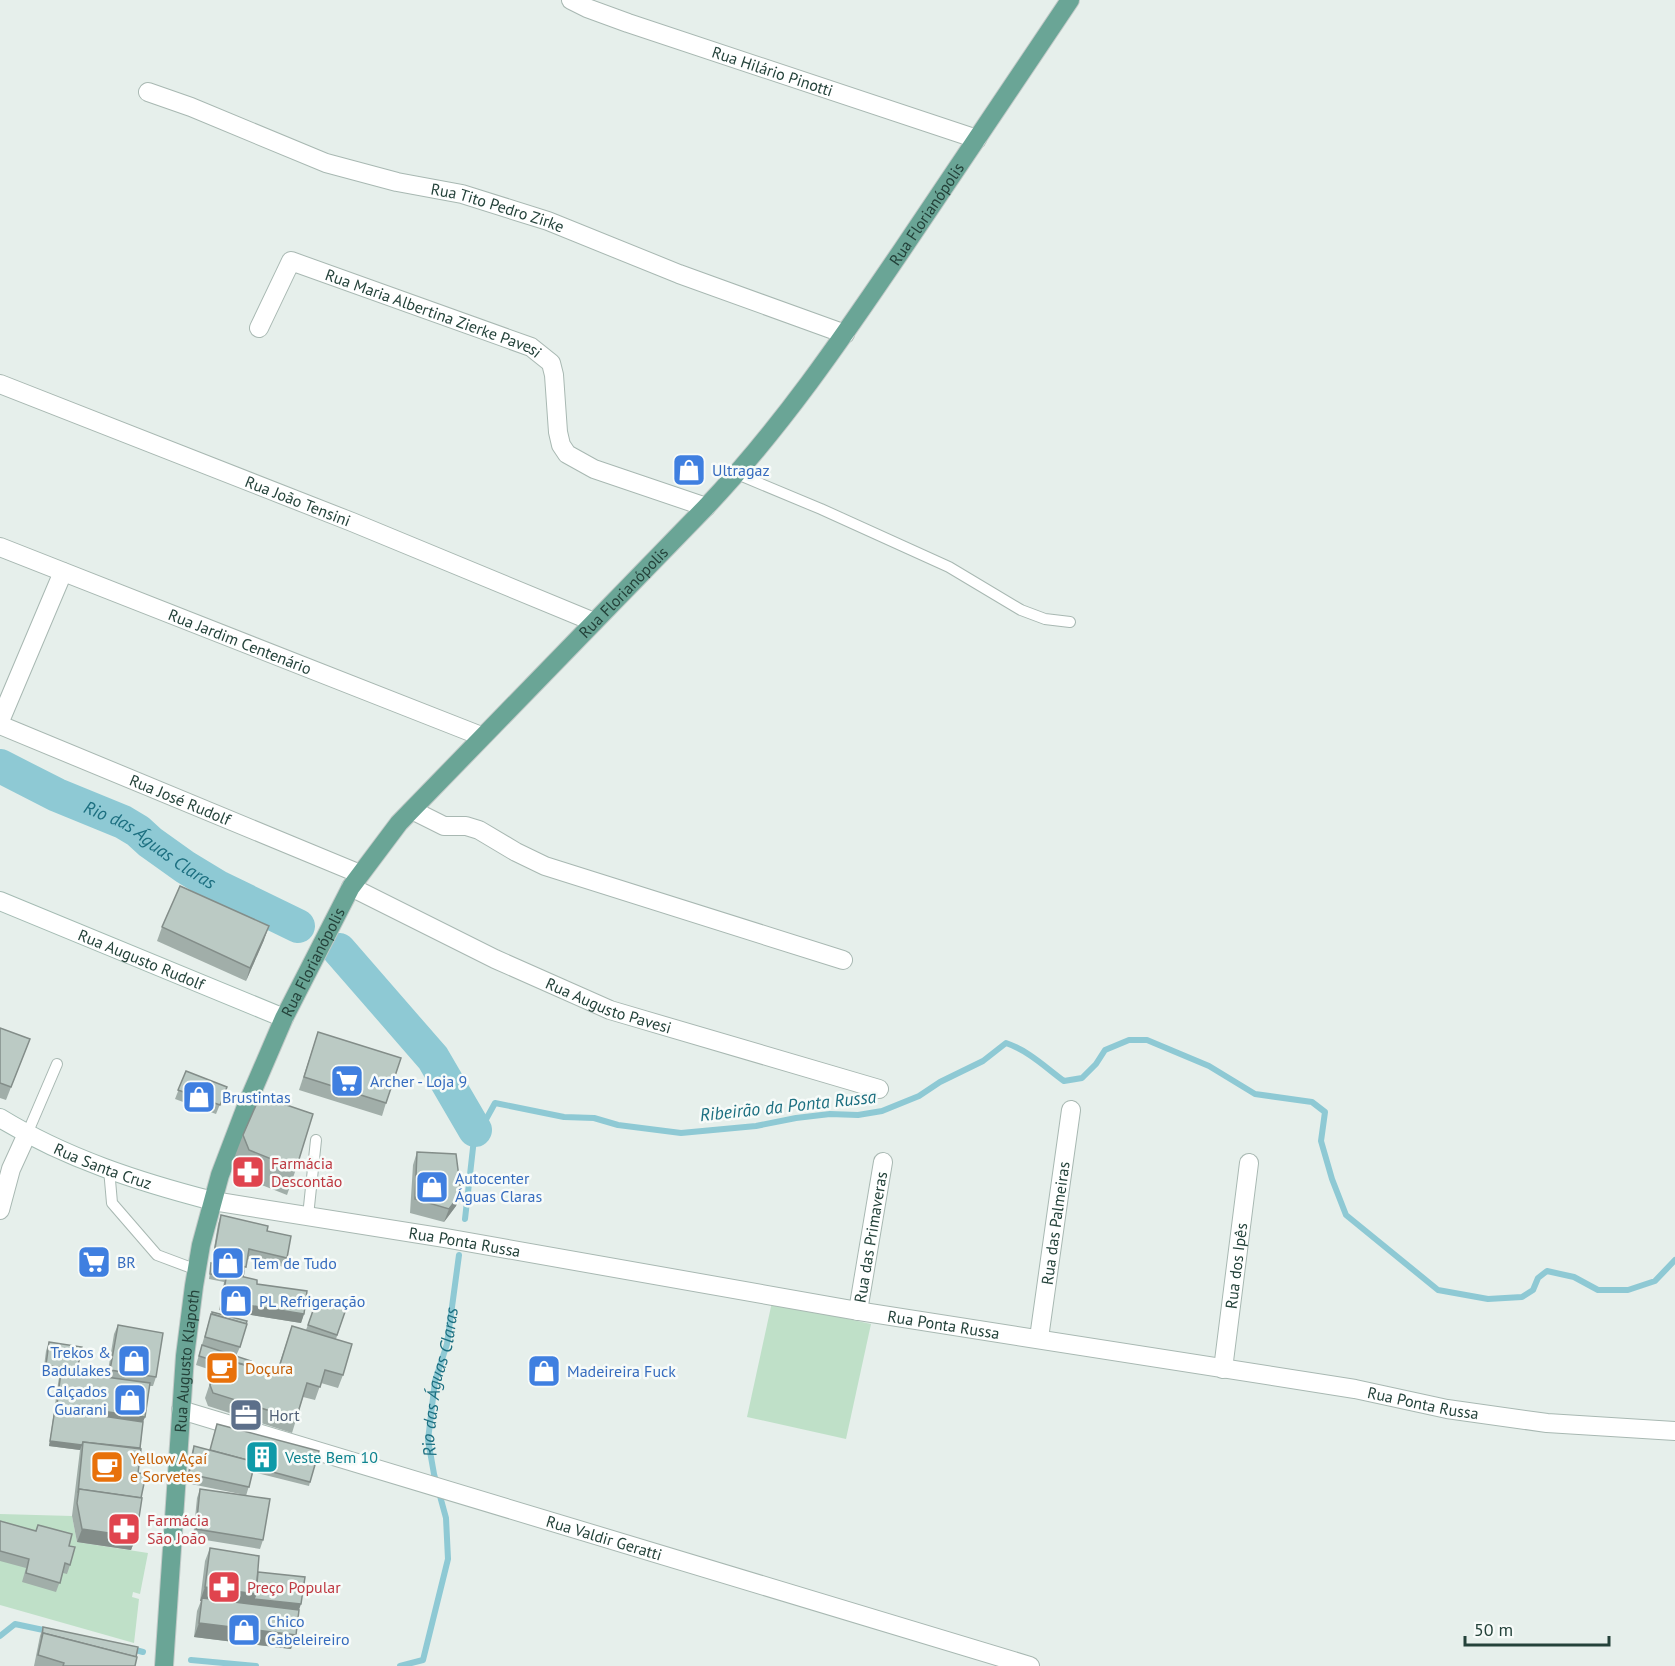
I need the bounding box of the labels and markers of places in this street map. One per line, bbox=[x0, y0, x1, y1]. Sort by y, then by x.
shop icon: Ultragaz bbox=[671, 452, 707, 488]
place label: Ultragaz bbox=[712, 460, 770, 480]
supermarket icon: Archer - Loja 9 bbox=[329, 1063, 365, 1099]
place label: Archer - Loja 9 bbox=[370, 1071, 467, 1091]
shop icon: Brustintas bbox=[181, 1079, 217, 1115]
place label: Brustintas bbox=[222, 1087, 291, 1107]
place label: Farmácia Descontão bbox=[271, 1153, 342, 1191]
pharmacy icon: Farmácia Descontão bbox=[230, 1154, 266, 1190]
place label: Autocenter Águas Claras bbox=[455, 1168, 542, 1206]
shop icon: Autocenter Águas Claras bbox=[414, 1169, 450, 1205]
supermarket icon: BR bbox=[76, 1244, 112, 1280]
shop icon: Tem de Tudo bbox=[210, 1245, 246, 1281]
place label: BR bbox=[117, 1252, 136, 1272]
place label: Tem de Tudo bbox=[251, 1253, 337, 1273]
shop icon: PL Refrigeração bbox=[218, 1283, 254, 1319]
place label: PL Refrigeração bbox=[259, 1291, 365, 1311]
place label: Trekos & Badulakes bbox=[42, 1342, 111, 1380]
shop icon: Trekos & Badulakes bbox=[116, 1343, 152, 1379]
cafe icon: Doçura bbox=[204, 1350, 240, 1386]
shop icon: Madeireira Fuck bbox=[526, 1353, 562, 1389]
place label: Doçura bbox=[245, 1358, 293, 1378]
place label: Madeireira Fuck bbox=[567, 1361, 676, 1381]
place label: Calçados Guarani bbox=[46, 1381, 107, 1419]
shop icon: Calçados Guarani bbox=[112, 1382, 148, 1418]
office icon: Hort bbox=[228, 1397, 264, 1433]
place label: Hort bbox=[269, 1405, 300, 1425]
building icon: Veste Bem 10 bbox=[244, 1439, 280, 1475]
place label: Veste Bem 10 bbox=[284, 1447, 378, 1467]
place label: Yellow Açaí e Sorvetes bbox=[130, 1448, 207, 1486]
cafe icon: Yellow Açaí e Sorvetes bbox=[89, 1449, 125, 1485]
place label: Farmácia São João bbox=[147, 1510, 209, 1548]
pharmacy icon: Farmácia São João bbox=[106, 1511, 142, 1547]
pharmacy icon: Preço Popular bbox=[206, 1569, 242, 1605]
place label: Preço Popular bbox=[247, 1577, 341, 1597]
place label: Chico Cabeleireiro bbox=[267, 1611, 350, 1649]
shop icon: Chico Cabeleireiro bbox=[226, 1612, 262, 1648]

